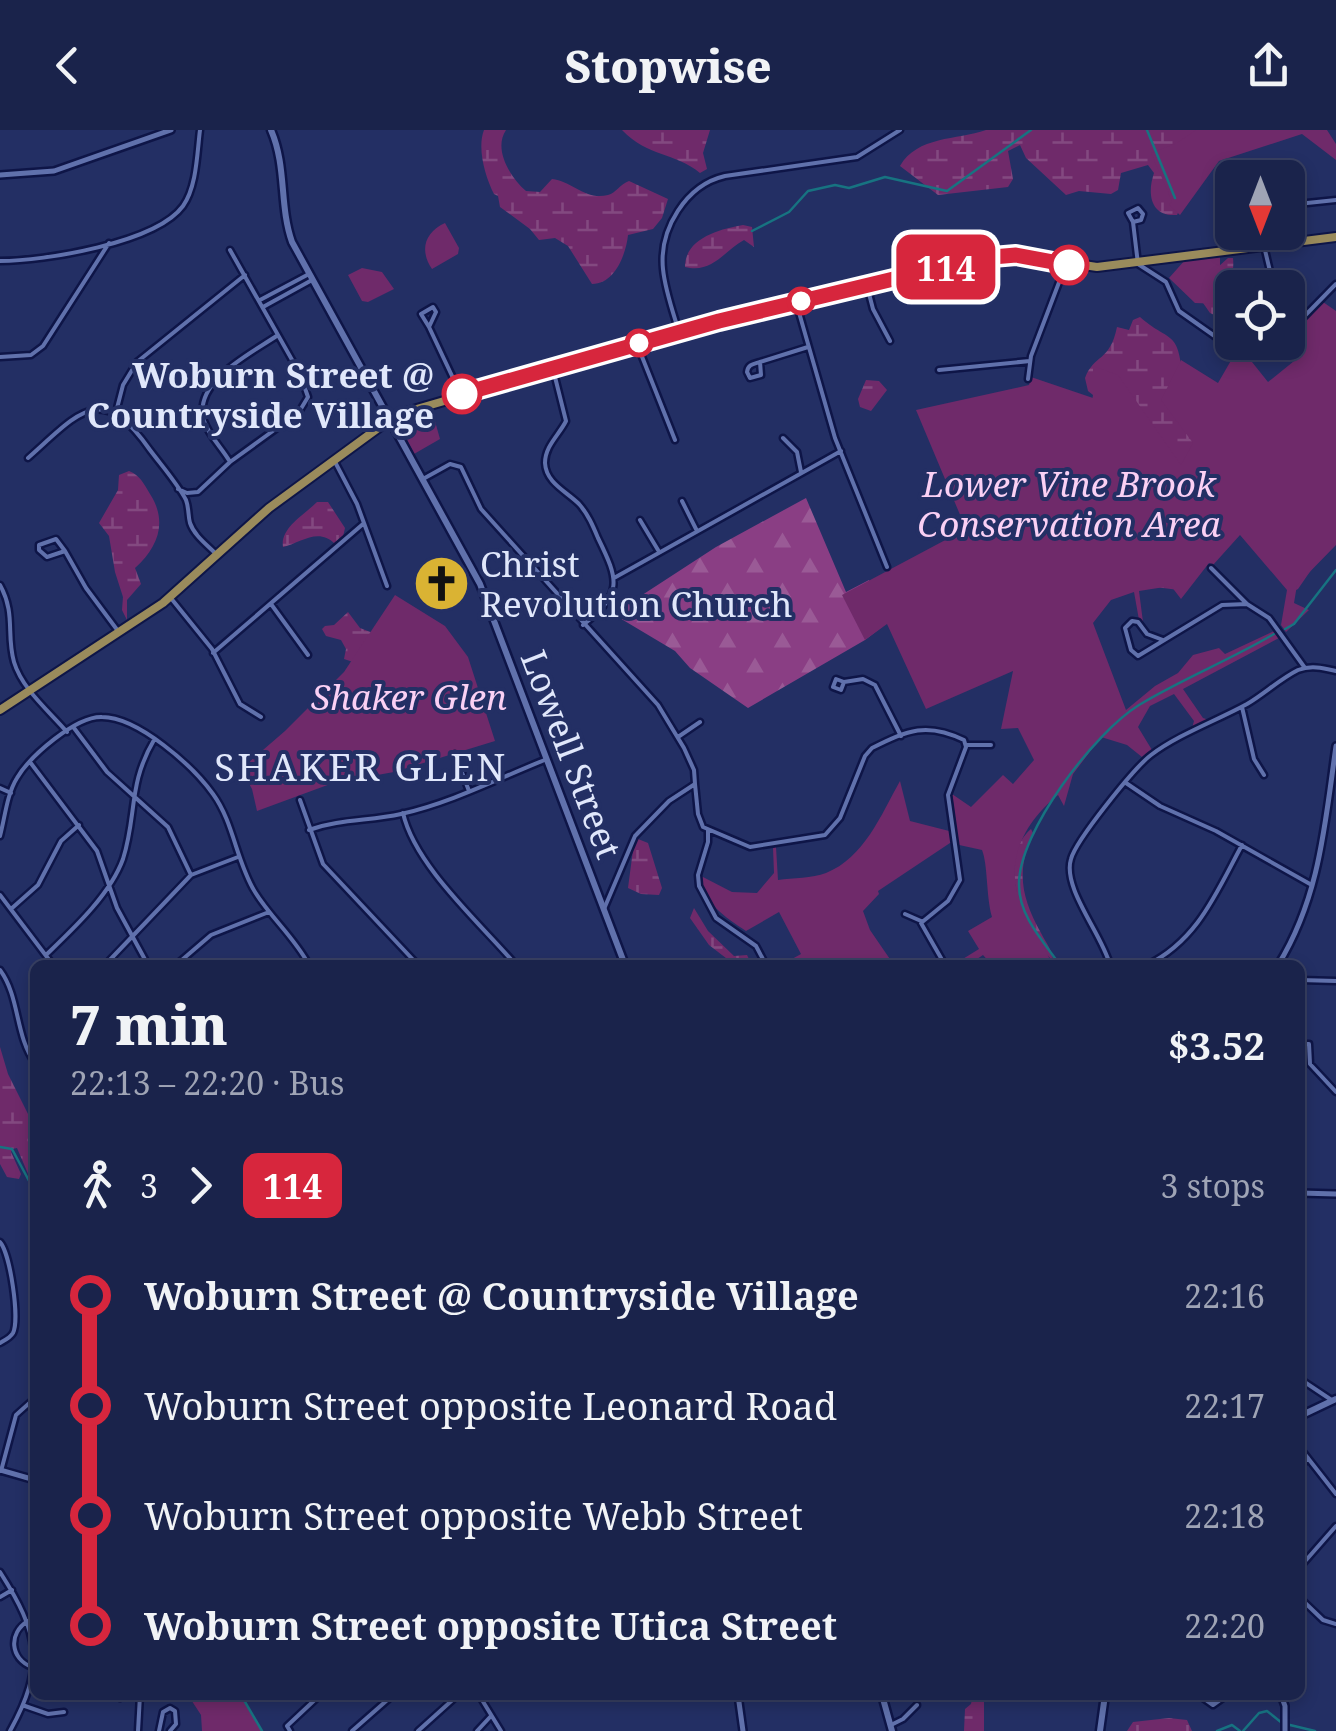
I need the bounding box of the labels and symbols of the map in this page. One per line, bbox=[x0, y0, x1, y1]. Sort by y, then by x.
north arrow bbox=[1215, 160, 1305, 250]
line badge: 114 bbox=[888, 234, 1004, 300]
unlabelled marker bbox=[1050, 246, 1088, 284]
unlabelled marker bbox=[788, 288, 814, 314]
unlabelled marker bbox=[626, 330, 652, 356]
place label: Woburn Street @ Countryside Village bbox=[87, 351, 434, 438]
marker: Woburn Street @ Countryside Village bbox=[443, 375, 481, 413]
park label: Lower Vine Brook Conservation Area bbox=[917, 460, 1221, 547]
place label: Christ Revolution Church bbox=[480, 540, 792, 627]
church icon: Christ Revolution Church bbox=[411, 553, 471, 613]
street label: Lowell Street bbox=[511, 643, 633, 865]
park label: Shaker Glen bbox=[311, 673, 507, 720]
district label: SHAKER GLEN bbox=[214, 740, 508, 792]

